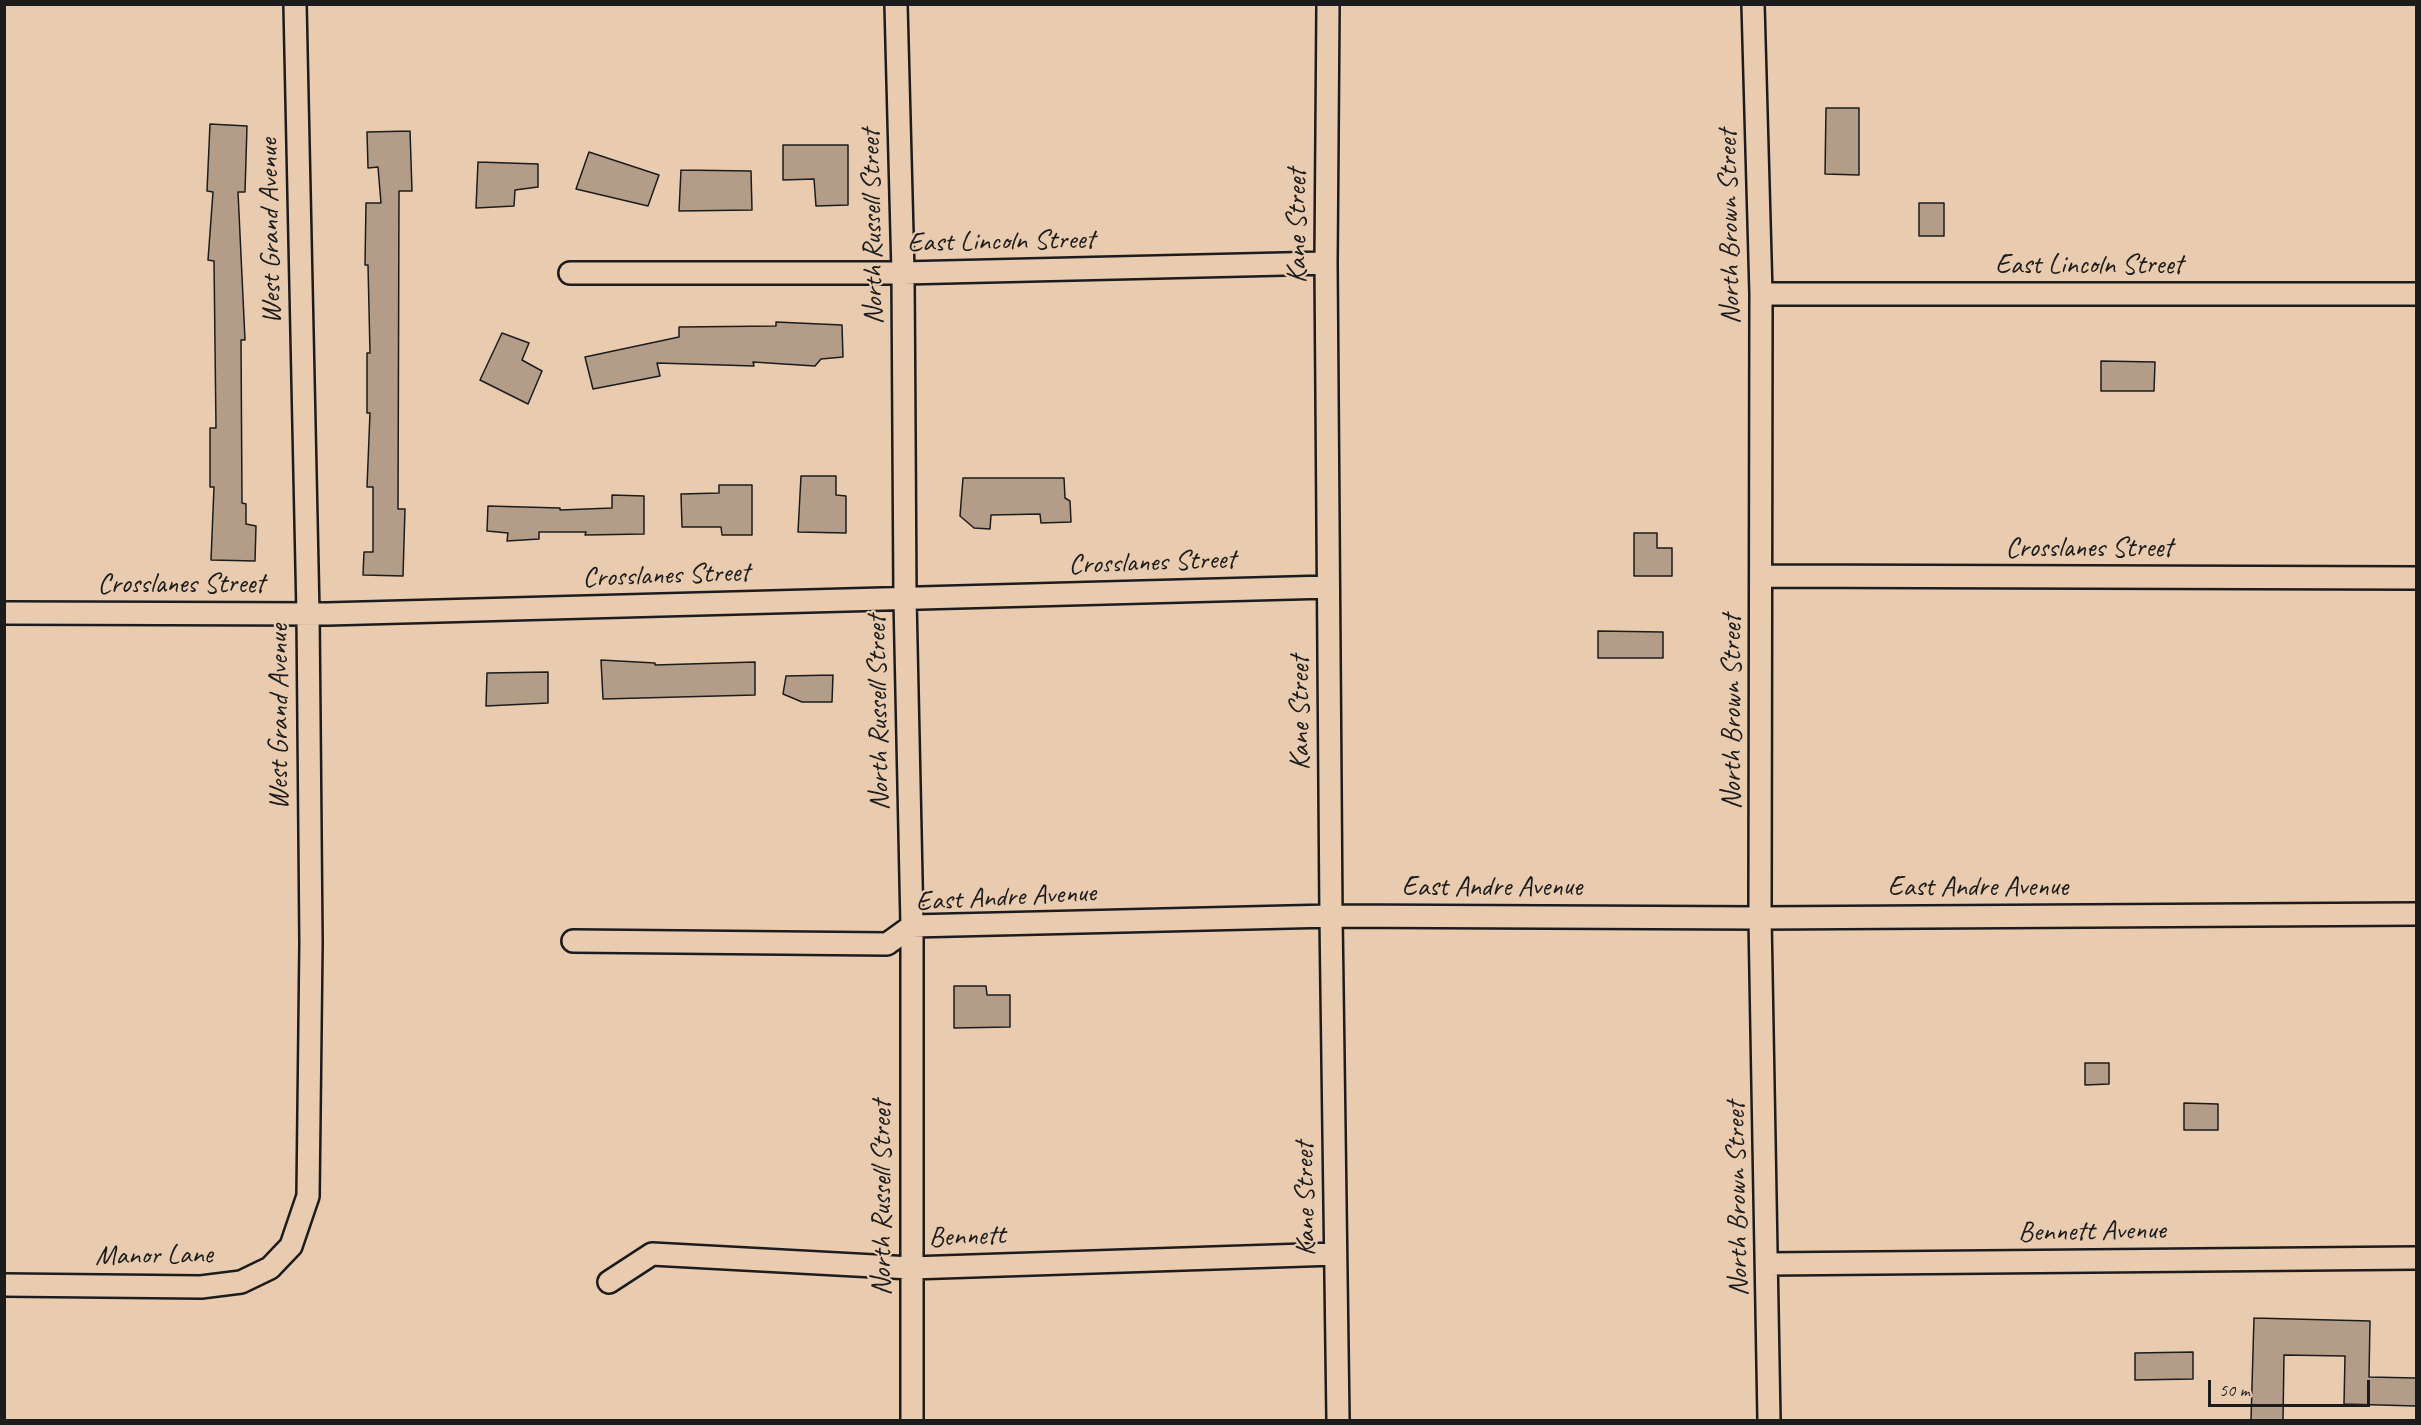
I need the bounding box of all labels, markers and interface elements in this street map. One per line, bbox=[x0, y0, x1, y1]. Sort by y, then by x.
street label: North Russell Street bbox=[854, 129, 892, 325]
street label: North Brown Street bbox=[1712, 129, 1748, 325]
street label: West Grand Avenue bbox=[253, 138, 289, 324]
street label: Kane Street bbox=[1281, 169, 1315, 283]
street label: East Lincoln Street bbox=[907, 224, 1095, 260]
street label: East Lincoln Street bbox=[1995, 249, 2183, 283]
street label: Crosslanes Street bbox=[2005, 532, 2173, 566]
street label: Crosslanes Street bbox=[1068, 543, 1236, 583]
street label: Crosslanes Street bbox=[582, 556, 750, 596]
street label: Crosslanes Street bbox=[97, 568, 265, 602]
street label: North Russell Street bbox=[860, 615, 898, 811]
street label: North Brown Street bbox=[1716, 615, 1750, 809]
street label: West Grand Avenue bbox=[263, 624, 297, 810]
street label: Kane Street bbox=[1284, 656, 1318, 770]
street label: East Andre Avenue bbox=[1402, 871, 1582, 905]
street label: East Andre Avenue bbox=[1888, 871, 2068, 905]
street label: East Andre Avenue bbox=[915, 877, 1097, 919]
street label: North Russell Street bbox=[866, 1100, 900, 1296]
street label: North Brown Street bbox=[1720, 1101, 1756, 1297]
street label: Kane Street bbox=[1288, 1141, 1324, 1257]
street label: Bennett Avenue bbox=[2018, 1214, 2166, 1250]
street label: Bennett bbox=[928, 1219, 1006, 1255]
street label: Manor Lane bbox=[95, 1238, 213, 1274]
scale bar bbox=[2211, 1368, 2373, 1406]
text: 50 m bbox=[2219, 1379, 2250, 1401]

